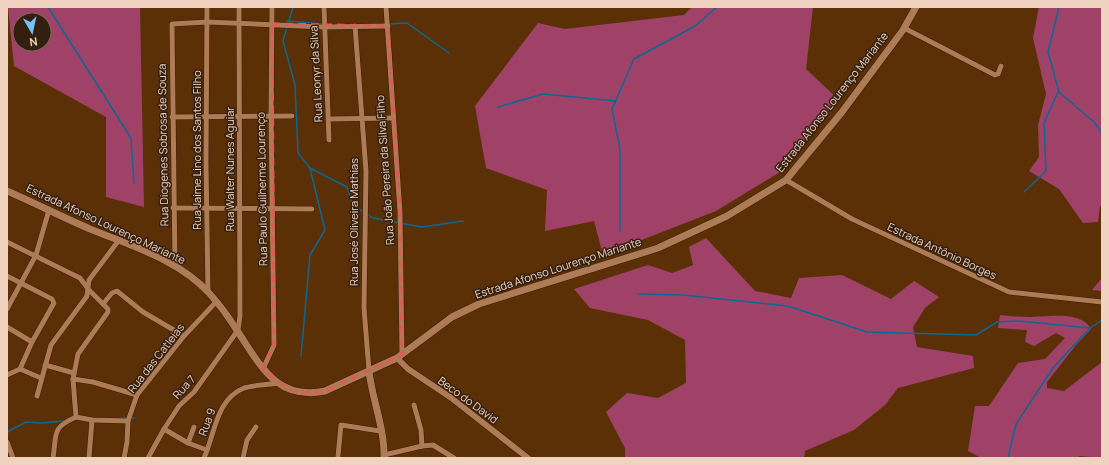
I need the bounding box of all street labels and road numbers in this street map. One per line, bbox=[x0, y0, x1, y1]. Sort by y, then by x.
street label: Rua Leonyr da Silva bbox=[305, 25, 326, 123]
street label: Estrada Afonso Lourenço Mariante bbox=[772, 28, 891, 175]
street label: Rua Diogenes Sobrosa de Souza bbox=[154, 64, 171, 226]
street label: Rua Jaime Lino dos Santos Filho bbox=[189, 70, 204, 230]
street label: Rua João Pereira da Silva Filho bbox=[372, 94, 397, 245]
street label: Rua Walter Nunes Aguiar bbox=[222, 107, 237, 231]
street label: Rua Paulo Guilherme Lourenço bbox=[253, 111, 270, 266]
street label: Rua José Oliveira Mathias bbox=[346, 158, 361, 286]
street label: Estrada Afonso Lourenço Mariante bbox=[24, 180, 189, 267]
street label: Estrada Antônio Borges bbox=[885, 219, 999, 283]
street label: Estrada Afonso Lourenço Mariante bbox=[473, 233, 643, 302]
street label: Rua das Catleias bbox=[124, 320, 188, 395]
street label: Rua 7 bbox=[169, 371, 198, 402]
street label: Beco do David bbox=[435, 373, 501, 427]
street label: Rua 9 bbox=[195, 406, 219, 438]

